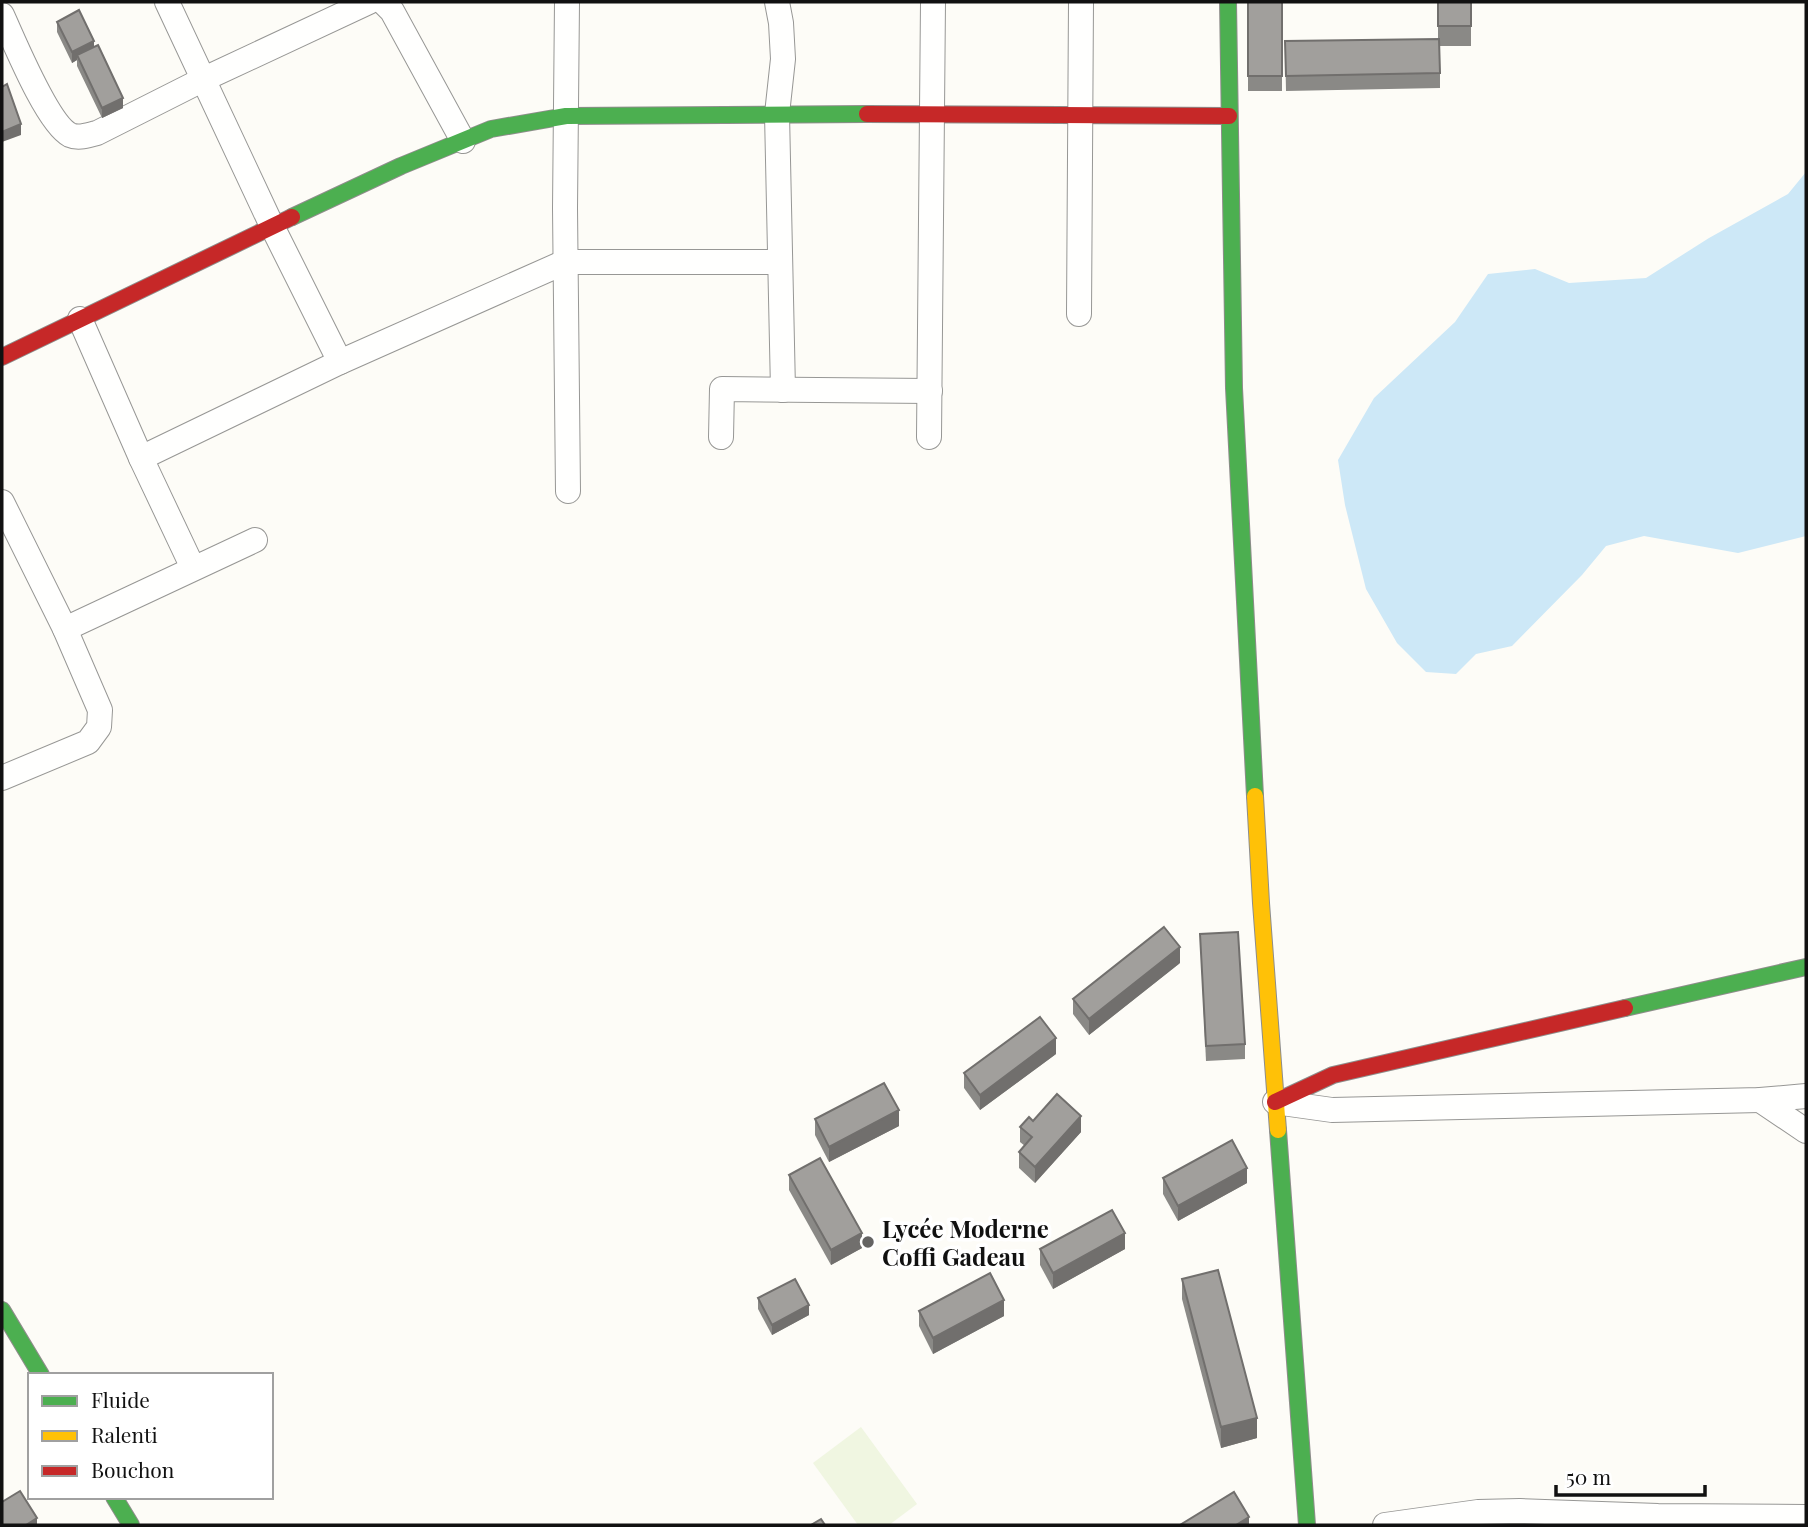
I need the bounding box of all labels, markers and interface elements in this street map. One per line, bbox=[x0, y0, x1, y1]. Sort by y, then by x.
place label: Lycée Moderne Coffi Gadeau bbox=[882, 1212, 1049, 1272]
marker: Lycée Moderne Coffi Gadeau bbox=[860, 1234, 876, 1250]
legend bbox=[28, 1373, 273, 1499]
text: Fluide bbox=[91, 1385, 150, 1413]
text: Ralenti bbox=[91, 1420, 158, 1448]
scale bar bbox=[1556, 1454, 1705, 1498]
text: Bouchon bbox=[91, 1455, 175, 1483]
text: 50 m bbox=[1566, 1462, 1612, 1490]

